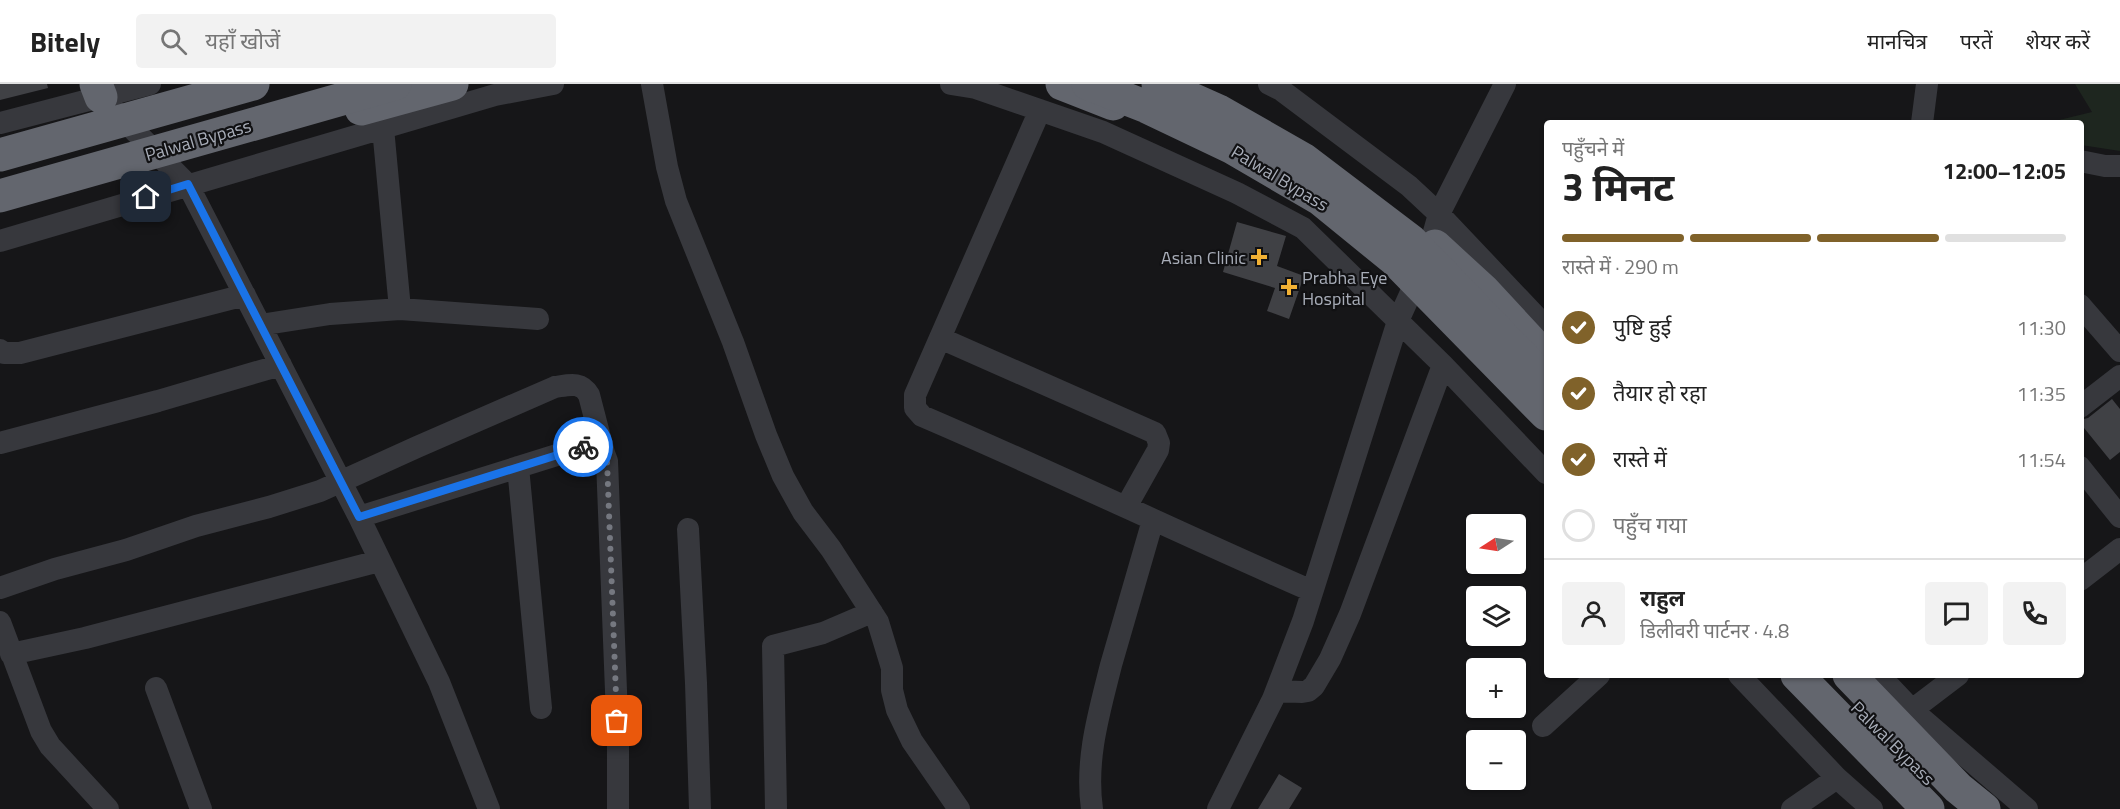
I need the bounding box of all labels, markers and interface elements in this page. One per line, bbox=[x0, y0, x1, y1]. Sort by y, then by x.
search box bbox=[136, 14, 556, 68]
text: Bitely bbox=[30, 20, 100, 63]
text: यहाँ खोजें bbox=[205, 24, 280, 58]
icon: search bbox=[157, 25, 190, 58]
text: मानचित्र bbox=[1867, 25, 1927, 57]
text: परतें bbox=[1960, 25, 1993, 57]
text: शेयर करें bbox=[2026, 25, 2090, 57]
street label: Palwal Bypass bbox=[142, 112, 254, 168]
text: पहुँचने में bbox=[1562, 133, 1624, 164]
street label: Palwal Bypass bbox=[1226, 138, 1334, 218]
text: 12:00–12:05 bbox=[1943, 154, 2066, 188]
text: 3 मिनट bbox=[1562, 157, 1674, 216]
pin bbox=[120, 171, 171, 222]
icon: home bbox=[129, 180, 162, 213]
place label: Asian Clinic bbox=[1161, 244, 1246, 271]
marker: Asian Clinic bbox=[1250, 248, 1268, 266]
text: रास्ते में · 290 m bbox=[1562, 251, 1679, 282]
place label: Prabha Eye Hospital bbox=[1302, 264, 1387, 312]
marker: Prabha Eye Hospital bbox=[1280, 278, 1298, 296]
text: पुष्टि हुई bbox=[1613, 310, 1671, 344]
icon: check bbox=[1562, 311, 1595, 344]
text: 11:30 bbox=[2017, 312, 2066, 343]
text: तैयार हो रहा bbox=[1613, 376, 1706, 410]
icon: check bbox=[1562, 377, 1595, 410]
text: 11:35 bbox=[2017, 378, 2066, 409]
courier bbox=[553, 417, 613, 477]
icon: bike bbox=[567, 431, 600, 464]
text: रास्ते में bbox=[1613, 442, 1667, 476]
icon: check bbox=[1562, 443, 1595, 476]
text: 11:54 bbox=[2017, 444, 2066, 475]
text: पहुँच गया bbox=[1613, 508, 1687, 542]
north arrow bbox=[1466, 514, 1526, 574]
map controls bbox=[1466, 514, 1526, 790]
text: राहुल bbox=[1640, 581, 1685, 615]
button: person bbox=[1562, 582, 1625, 645]
button: chat bbox=[1925, 582, 1988, 645]
button: phone bbox=[2003, 582, 2066, 645]
button: layers bbox=[1466, 586, 1526, 646]
text: डिलीवरी पार्टनर · 4.8 bbox=[1640, 615, 1789, 646]
button: + bbox=[1466, 658, 1526, 718]
pin bbox=[591, 695, 642, 746]
street label: Palwal Bypass bbox=[1845, 695, 1941, 791]
icon: bag bbox=[600, 704, 633, 737]
button: − bbox=[1466, 730, 1526, 790]

